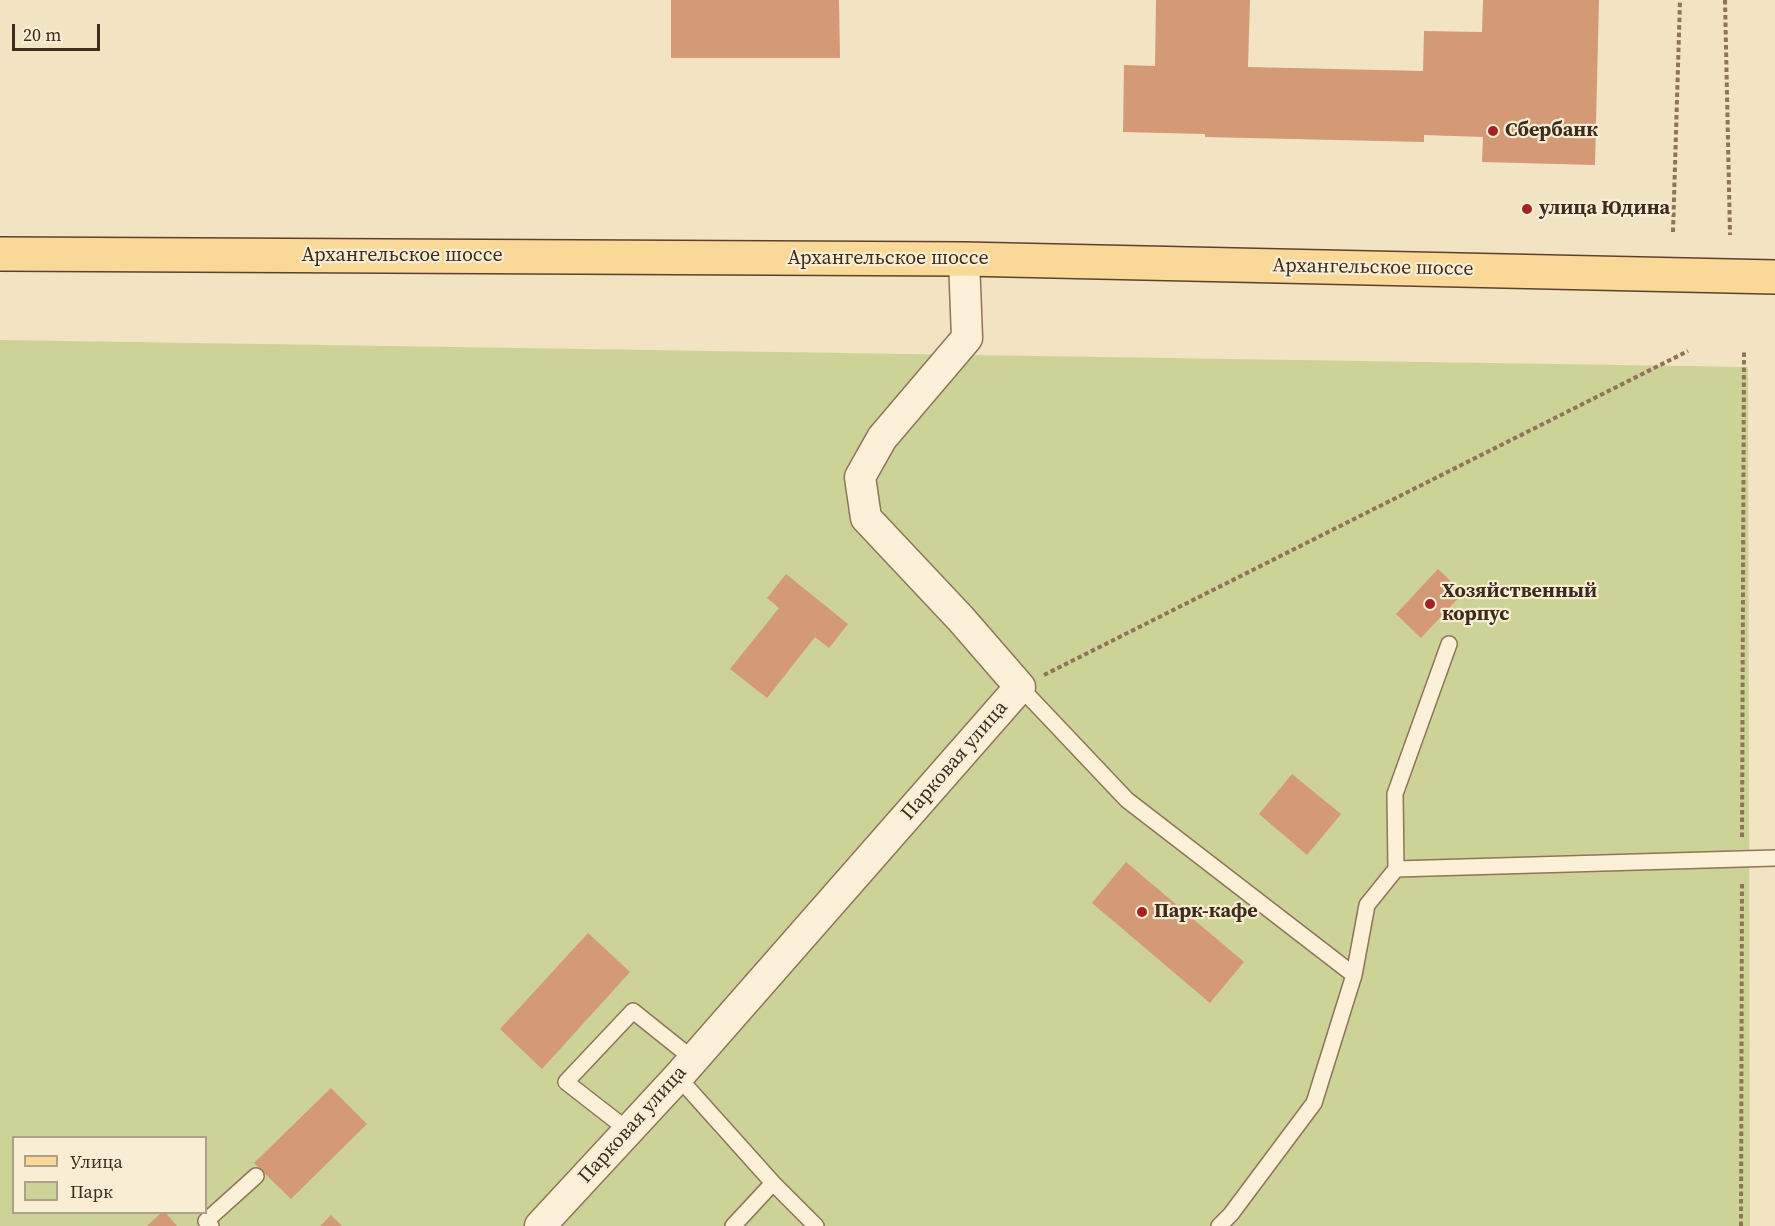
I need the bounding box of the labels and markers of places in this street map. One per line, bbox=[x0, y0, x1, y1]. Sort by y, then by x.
place label: Сбербанк bbox=[1505, 119, 1598, 143]
marker: Сбербанк bbox=[1486, 124, 1500, 138]
place label: улица Юдина bbox=[1539, 197, 1670, 221]
marker: улица Юдина bbox=[1520, 202, 1534, 216]
place label: Хозяйственный корпус bbox=[1442, 580, 1597, 627]
marker: Хозяйственный корпус bbox=[1423, 597, 1437, 611]
place label: Парк-кафе bbox=[1154, 900, 1258, 924]
marker: Парк-кафе bbox=[1135, 905, 1149, 919]

